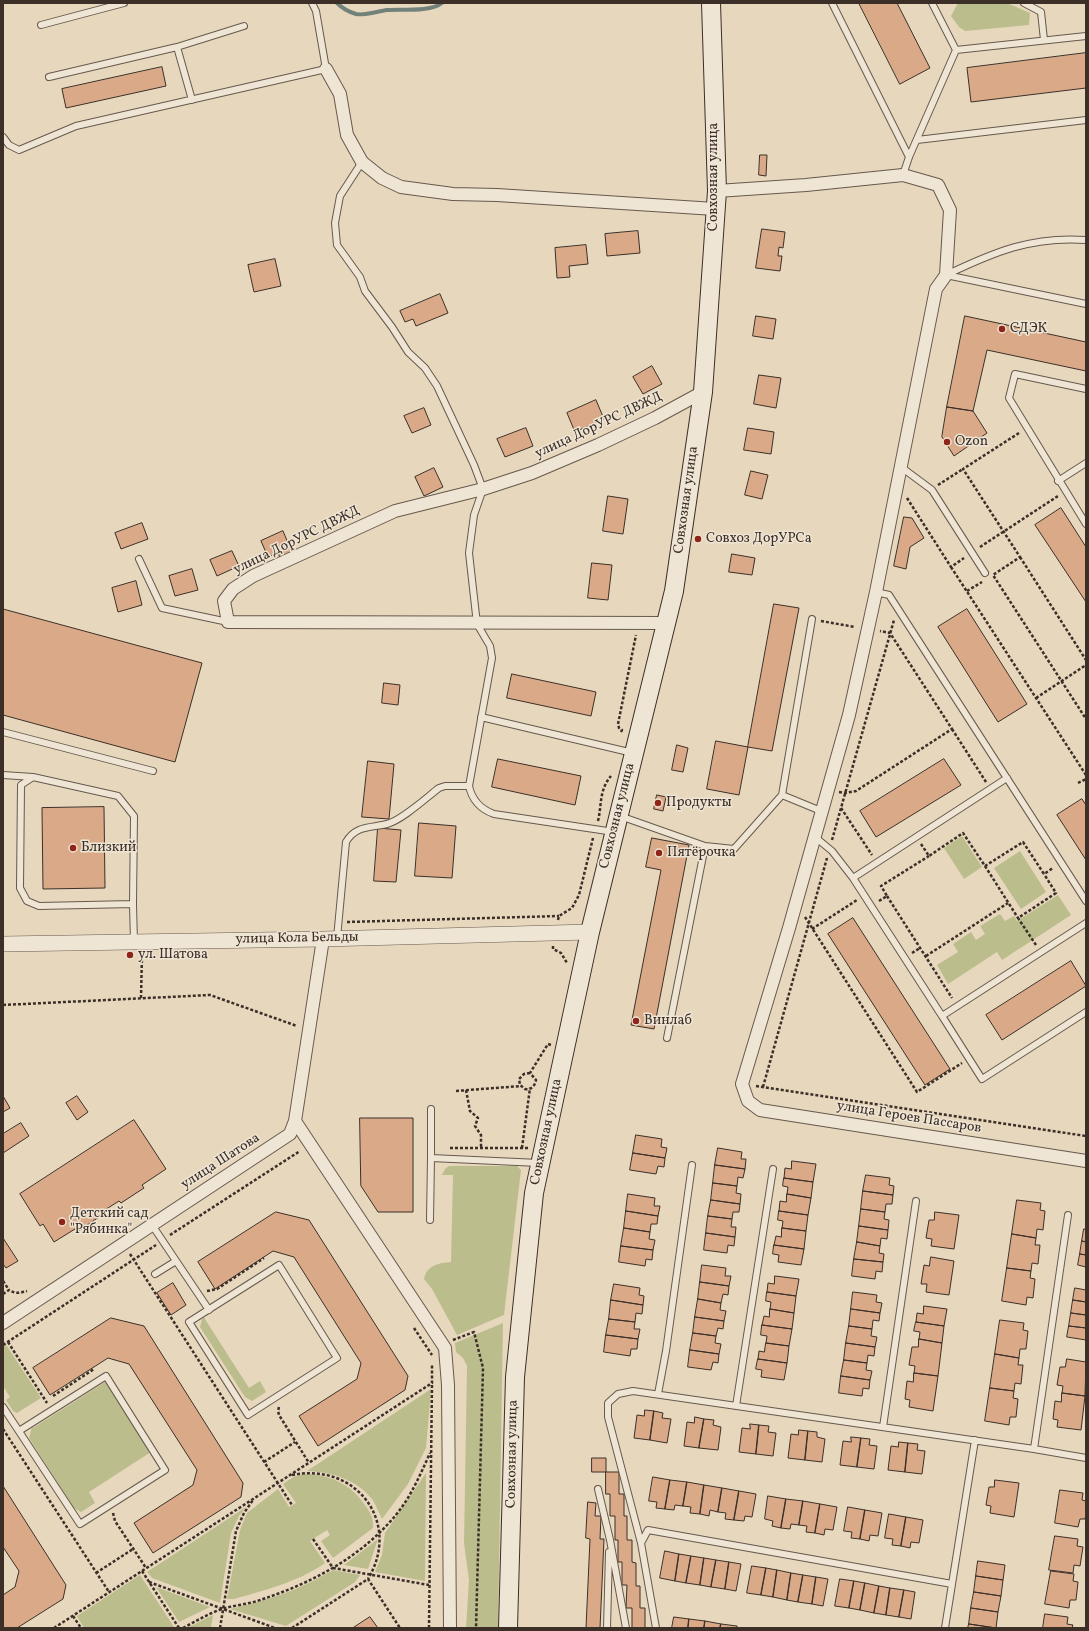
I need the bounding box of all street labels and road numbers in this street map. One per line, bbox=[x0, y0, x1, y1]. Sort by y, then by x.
street label: Совхозная улица bbox=[706, 123, 722, 231]
street label: улица ДорУРС ДВЖД bbox=[533, 389, 665, 463]
street label: Совхозная улица bbox=[671, 445, 703, 555]
street label: улица ДорУРС ДВЖД bbox=[231, 503, 363, 579]
street label: Совхозная улица bbox=[597, 761, 639, 871]
street label: улица Кола Бельды bbox=[235, 930, 359, 948]
street label: Совхозная улица bbox=[528, 1077, 566, 1187]
street label: улица Героев Пассаров bbox=[835, 1098, 983, 1138]
street label: улица Шатова bbox=[178, 1130, 264, 1194]
street label: Совхозная улица bbox=[504, 1400, 522, 1508]

